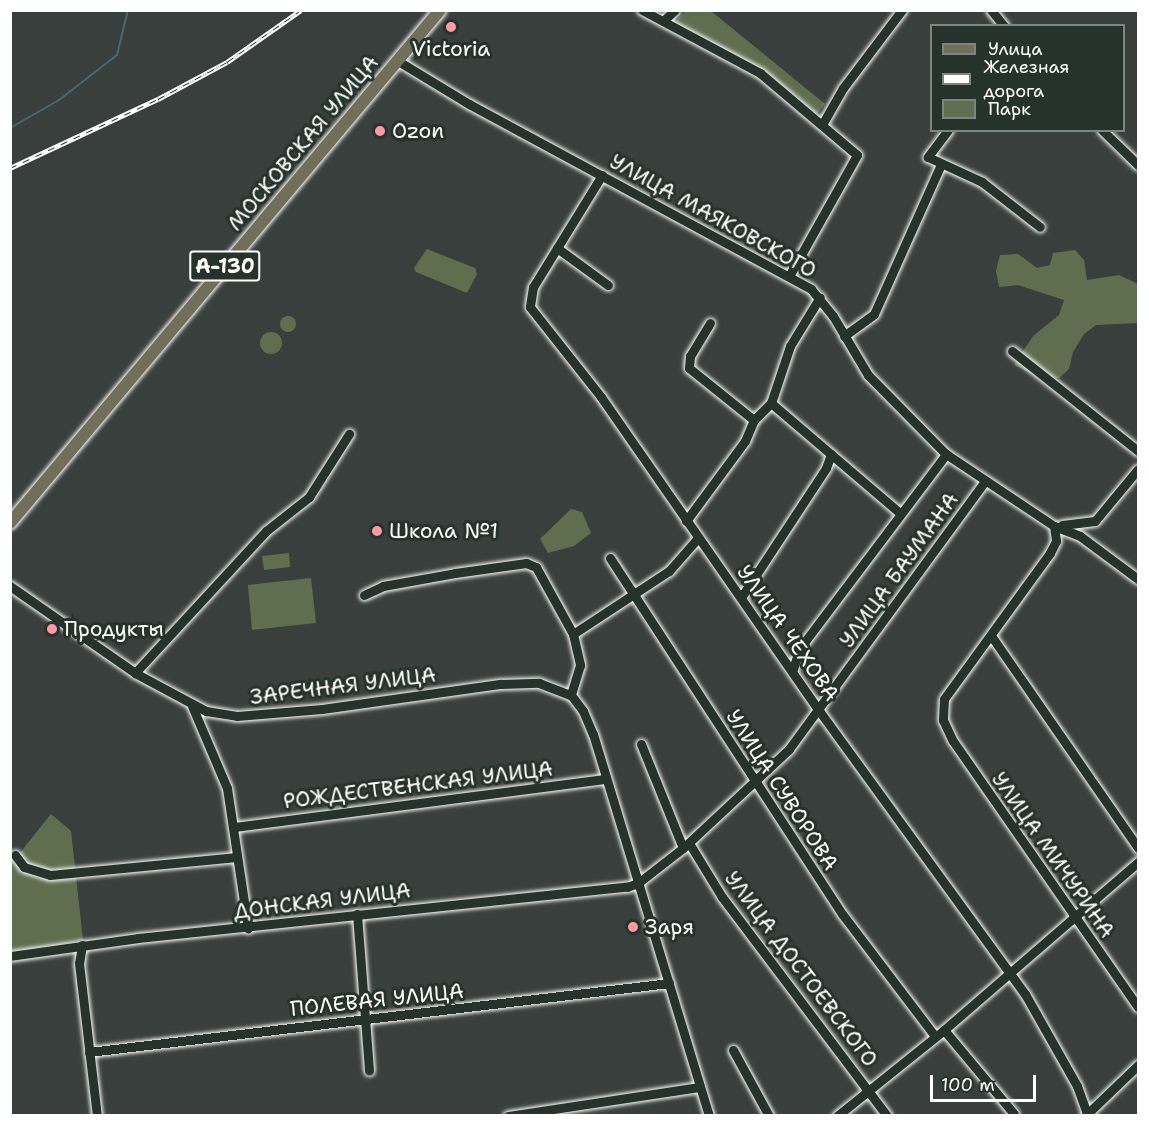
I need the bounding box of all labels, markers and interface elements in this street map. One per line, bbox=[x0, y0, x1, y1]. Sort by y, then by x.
marker: Victoria bbox=[444, 20, 458, 34]
legend bbox=[930, 24, 1125, 132]
place label: Victoria bbox=[412, 36, 490, 62]
text: Улица bbox=[988, 37, 1042, 61]
street label: МОСКОВСКАЯ УЛИЦА bbox=[222, 50, 384, 236]
text: Железная дорога bbox=[983, 55, 1069, 103]
text: Парк bbox=[988, 97, 1031, 121]
place label: Ozon bbox=[392, 118, 444, 144]
marker: Ozon bbox=[373, 124, 387, 138]
street label: УЛИЦА МАЯКОВСКОГО bbox=[605, 149, 821, 283]
road number: А-130 bbox=[189, 249, 261, 283]
street label: УЛИЦА БАУМАНА bbox=[834, 488, 964, 652]
place label: Школа №1 bbox=[389, 518, 498, 544]
marker: Школа №1 bbox=[370, 524, 384, 538]
street label: УЛИЦА ЧЕХОВА bbox=[732, 560, 844, 706]
place label: Продукты bbox=[64, 616, 164, 642]
marker: Продукты bbox=[45, 622, 59, 636]
street label: ЗАРЕЧНАЯ УЛИЦА bbox=[249, 662, 437, 710]
street label: УЛИЦА СУВОРОВА bbox=[721, 705, 843, 875]
street label: РОЖДЕСТВЕНСКАЯ УЛИЦА bbox=[282, 756, 554, 814]
street label: УЛИЦА МИЧУРИНА bbox=[986, 767, 1120, 943]
street label: УЛИЦА ДОСТОЕВСКОГО bbox=[719, 866, 883, 1072]
street label: ДОНСКАЯ УЛИЦА bbox=[232, 878, 412, 924]
place label: Заря bbox=[645, 914, 694, 940]
marker: Заря bbox=[626, 920, 640, 934]
street label: ПОЛЕВАЯ УЛИЦА bbox=[289, 978, 465, 1022]
scale bar bbox=[933, 1063, 1040, 1101]
text: 100 m bbox=[941, 1073, 995, 1097]

